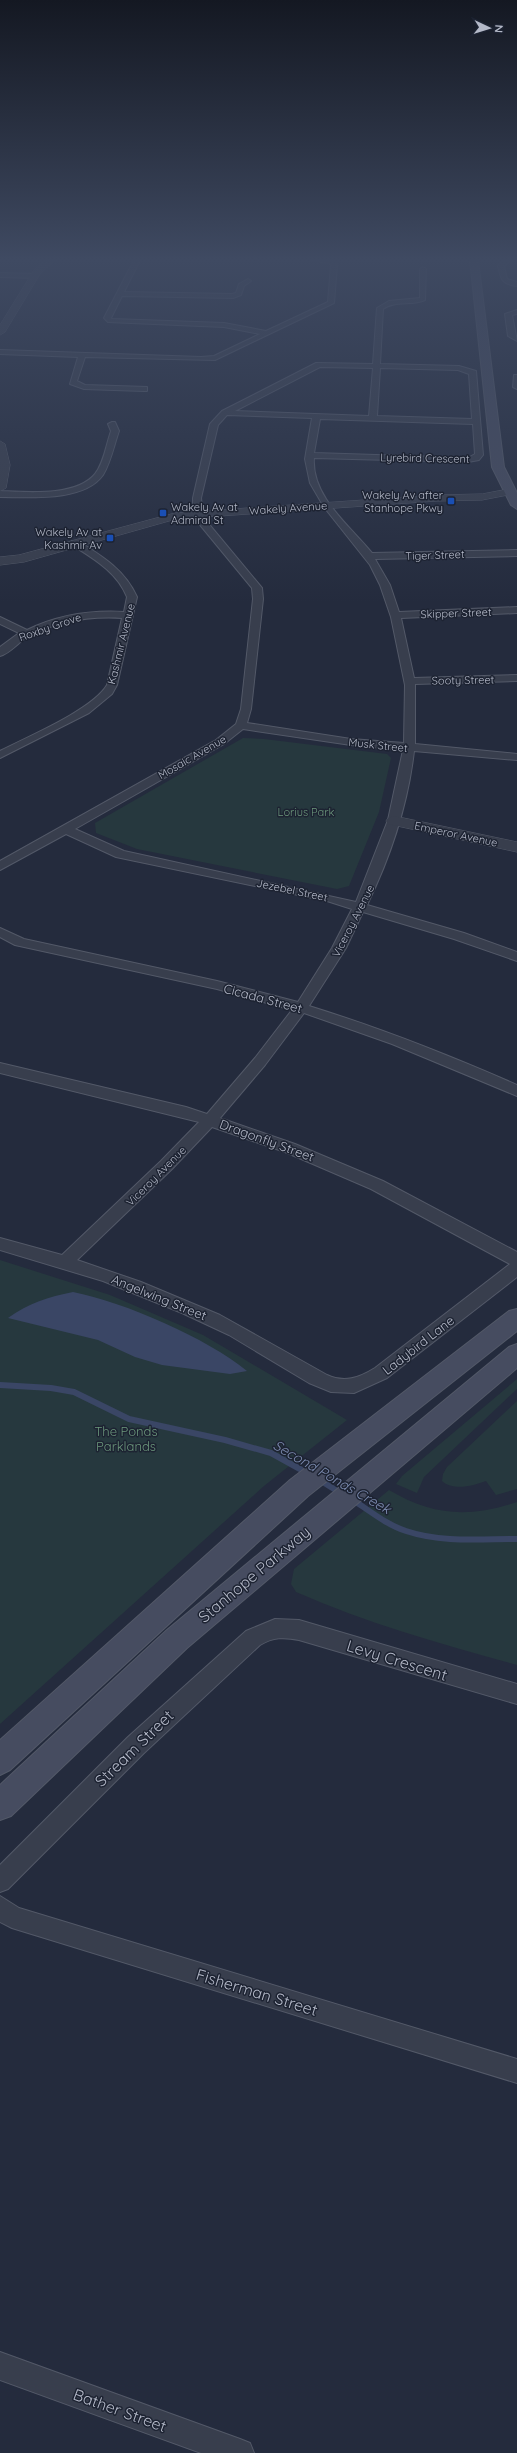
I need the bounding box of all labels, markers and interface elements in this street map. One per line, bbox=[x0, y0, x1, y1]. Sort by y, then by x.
north arrow bbox=[469, 8, 509, 48]
text: N bbox=[492, 24, 506, 33]
street label: Lyrebird Crescent bbox=[380, 450, 470, 466]
place label: Wakely Av after Stanhope Pkwy bbox=[362, 488, 444, 515]
marker: Wakely Av after Stanhope Pkwy bbox=[446, 496, 456, 506]
street label: Wakely Avenue bbox=[248, 498, 328, 518]
place label: Wakely Av at Admiral St bbox=[171, 500, 238, 527]
marker: Wakely Av at Admiral St bbox=[158, 508, 168, 518]
place label: Wakely Av at Kashmir Av bbox=[35, 525, 102, 552]
marker: Wakely Av at Kashmir Av bbox=[105, 533, 115, 543]
street label: Tiger Street bbox=[405, 547, 465, 563]
street label: Kashmir Avenue bbox=[104, 602, 138, 686]
street label: Skipper Street bbox=[420, 605, 492, 621]
street label: Roxby Grove bbox=[17, 610, 83, 644]
street label: Sooty Street bbox=[432, 672, 495, 688]
street label: Mosaic Avenue bbox=[155, 732, 229, 782]
street label: Musk Street bbox=[348, 735, 409, 755]
park label: Lorius Park bbox=[278, 805, 335, 819]
street label: Emperor Avenue bbox=[413, 818, 499, 850]
street label: Jezebel Street bbox=[255, 876, 329, 904]
street label: Viceroy Avenue bbox=[329, 883, 377, 959]
street label: Cicada Street bbox=[222, 980, 304, 1016]
street label: Dragonfly Street bbox=[218, 1115, 316, 1165]
street label: Viceroy Avenue bbox=[123, 1143, 189, 1209]
street label: Angelwing Street bbox=[109, 1271, 209, 1323]
street label: Ladybird Lane bbox=[379, 1312, 457, 1378]
park label: The Ponds Parklands bbox=[94, 1423, 158, 1454]
water label: Second Ponds Creek bbox=[270, 1436, 395, 1519]
street label: Stanhope Parkway bbox=[194, 1521, 314, 1627]
street label: Levy Crescent bbox=[344, 1635, 450, 1685]
street label: Stream Street bbox=[90, 1705, 178, 1791]
street label: Fisherman Street bbox=[194, 1964, 320, 2020]
street label: Bather Street bbox=[71, 2384, 169, 2436]

